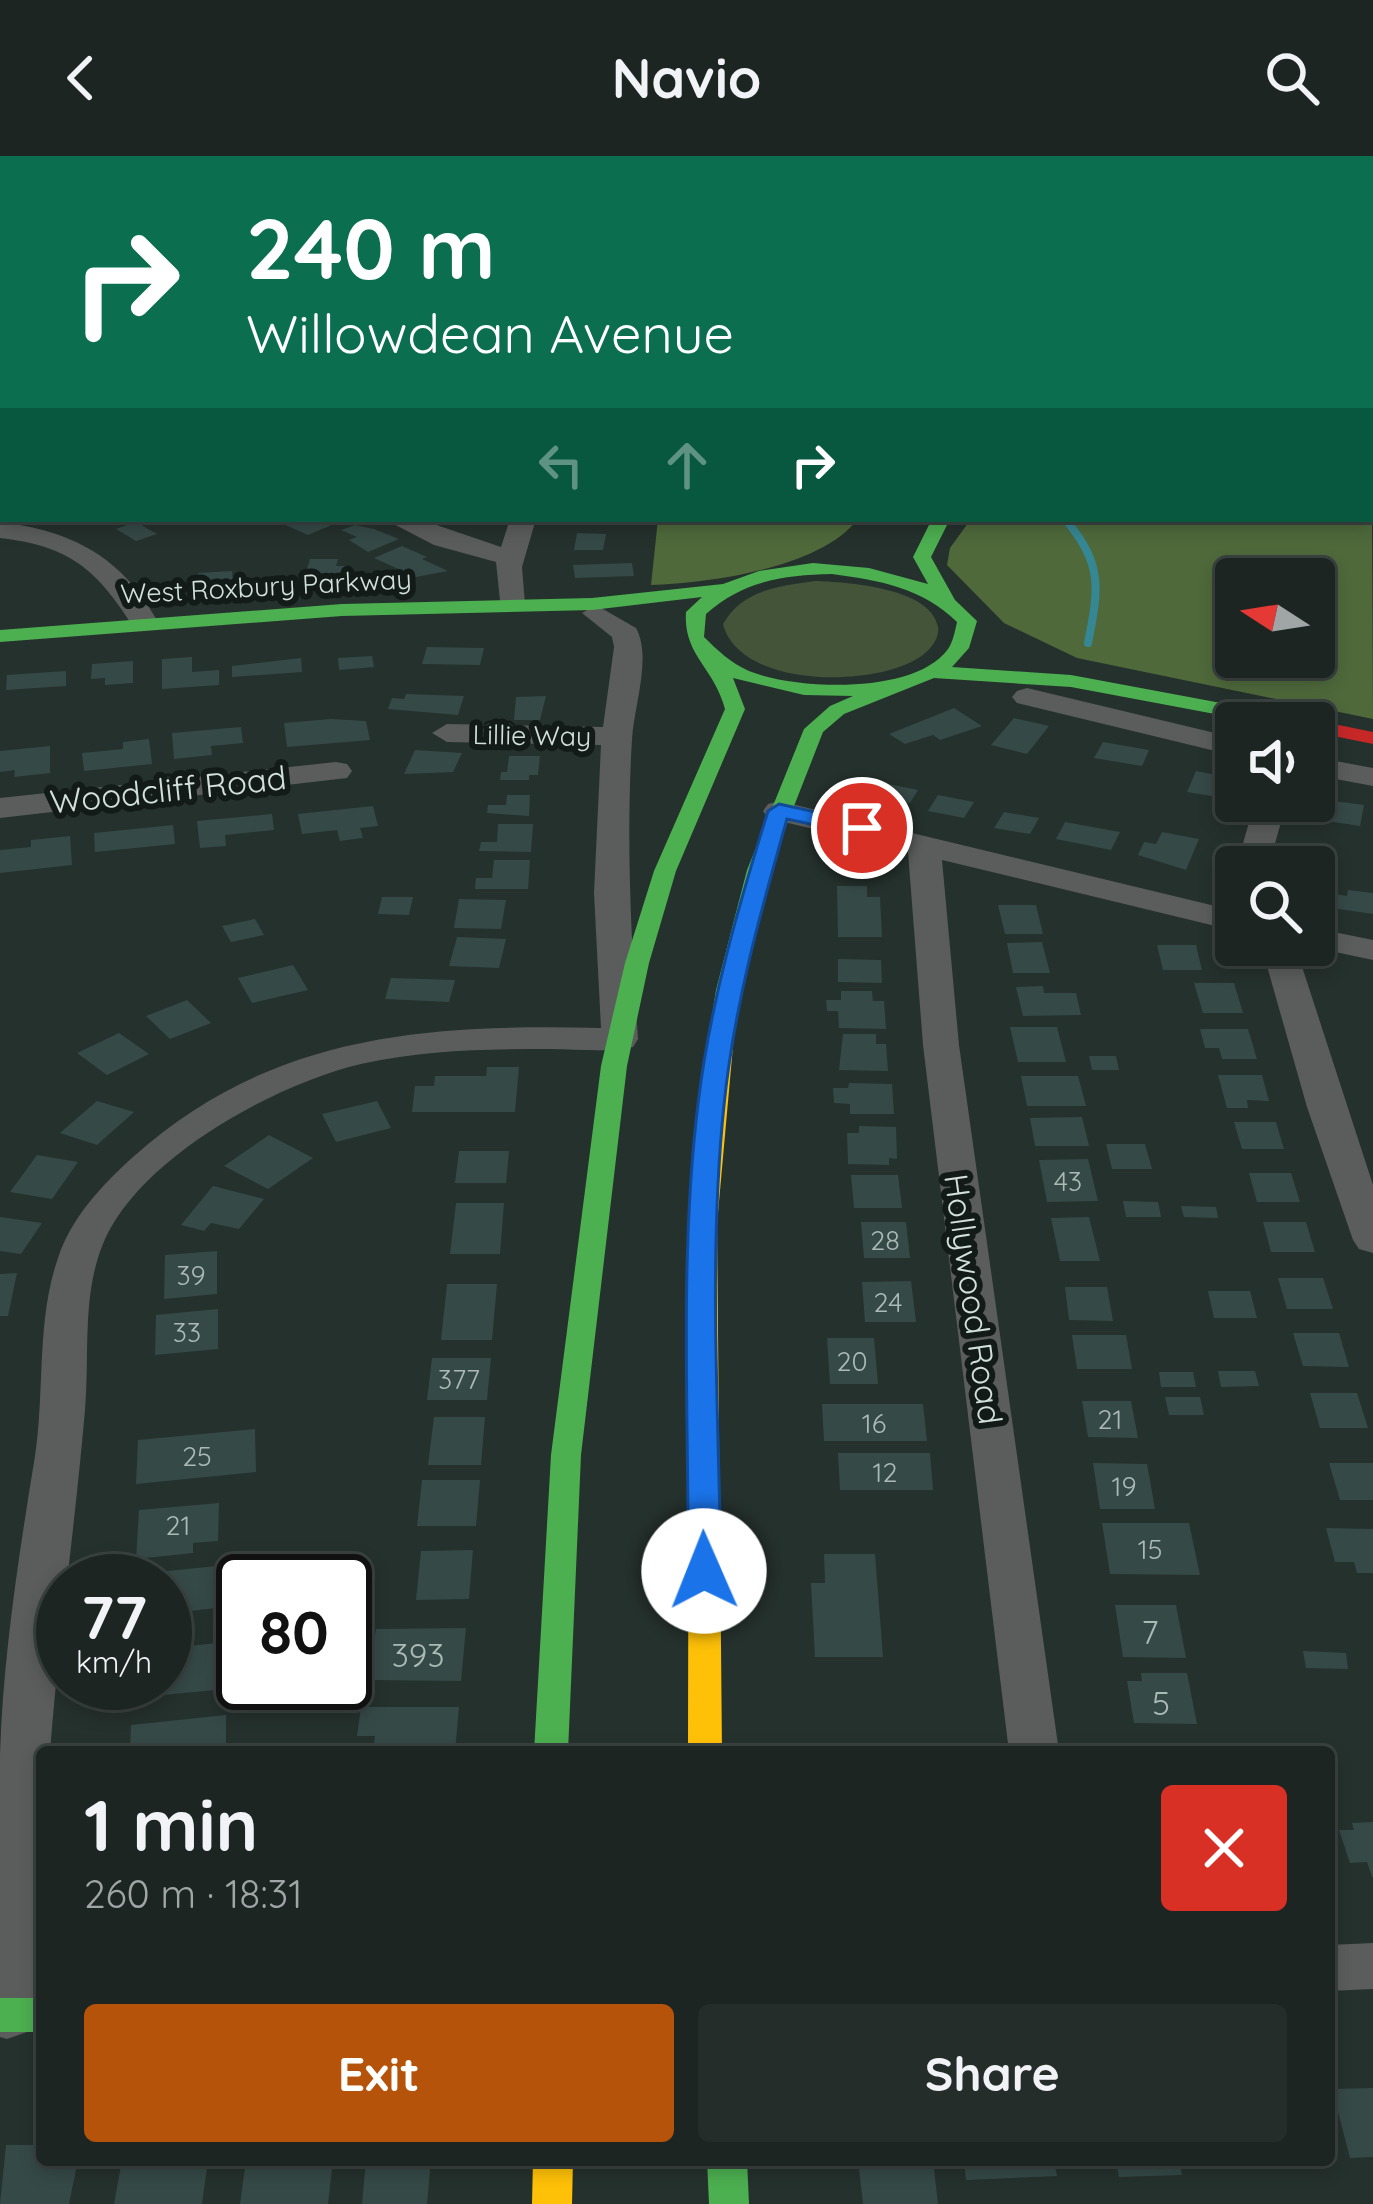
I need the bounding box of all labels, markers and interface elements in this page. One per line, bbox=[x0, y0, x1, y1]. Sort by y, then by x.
text: Navio bbox=[612, 44, 761, 112]
icon: back bbox=[48, 45, 114, 111]
icon: search bbox=[1259, 45, 1325, 111]
text: 240 m bbox=[246, 195, 496, 300]
icon: right bbox=[48, 204, 204, 360]
text: Willowdean Avenue bbox=[246, 299, 734, 367]
icon: left bbox=[528, 432, 594, 498]
icon: ahead bbox=[654, 432, 720, 498]
icon: right bbox=[780, 432, 846, 498]
north arrow bbox=[1215, 558, 1335, 678]
map controls bbox=[1215, 558, 1335, 966]
street label: West Roxbury Parkway bbox=[120, 561, 412, 611]
button: sound bbox=[1215, 702, 1335, 822]
street label: Lillie Way bbox=[472, 717, 592, 753]
street label: Woodcliff Road bbox=[48, 756, 288, 822]
pin bbox=[811, 777, 913, 879]
icon: arrive bbox=[829, 795, 895, 861]
button: search bbox=[1215, 846, 1335, 966]
house number: 43 bbox=[1054, 1164, 1082, 1198]
street label: Hollywood Road bbox=[936, 1171, 1012, 1427]
house number: 28 bbox=[870, 1223, 900, 1257]
house number: 39 bbox=[176, 1258, 206, 1292]
house number: 24 bbox=[874, 1285, 902, 1319]
house number: 33 bbox=[173, 1315, 201, 1349]
house number: 20 bbox=[836, 1344, 868, 1378]
house number: 377 bbox=[438, 1362, 480, 1396]
house number: 21 bbox=[1098, 1402, 1122, 1436]
house number: 16 bbox=[862, 1406, 886, 1440]
house number: 25 bbox=[182, 1439, 212, 1473]
house number: 12 bbox=[873, 1455, 897, 1489]
house number: 19 bbox=[1111, 1469, 1137, 1503]
house number: 21 bbox=[166, 1508, 190, 1542]
position arrow bbox=[641, 1508, 767, 1634]
house number: 15 bbox=[1138, 1532, 1162, 1566]
speed limit sign: 80 bbox=[216, 1554, 372, 1710]
text: 77 bbox=[81, 1579, 147, 1654]
house number: 7 bbox=[1142, 1611, 1158, 1652]
house number: 393 bbox=[392, 1634, 445, 1675]
text: km/h bbox=[76, 1643, 152, 1681]
house number: 5 bbox=[1152, 1682, 1170, 1723]
text: 1 min bbox=[84, 1779, 258, 1869]
button: close bbox=[1161, 1785, 1287, 1911]
text: 260 m · 18:31 bbox=[84, 1869, 303, 1918]
button: Exit bbox=[84, 2004, 674, 2142]
button: Share bbox=[698, 2004, 1287, 2142]

